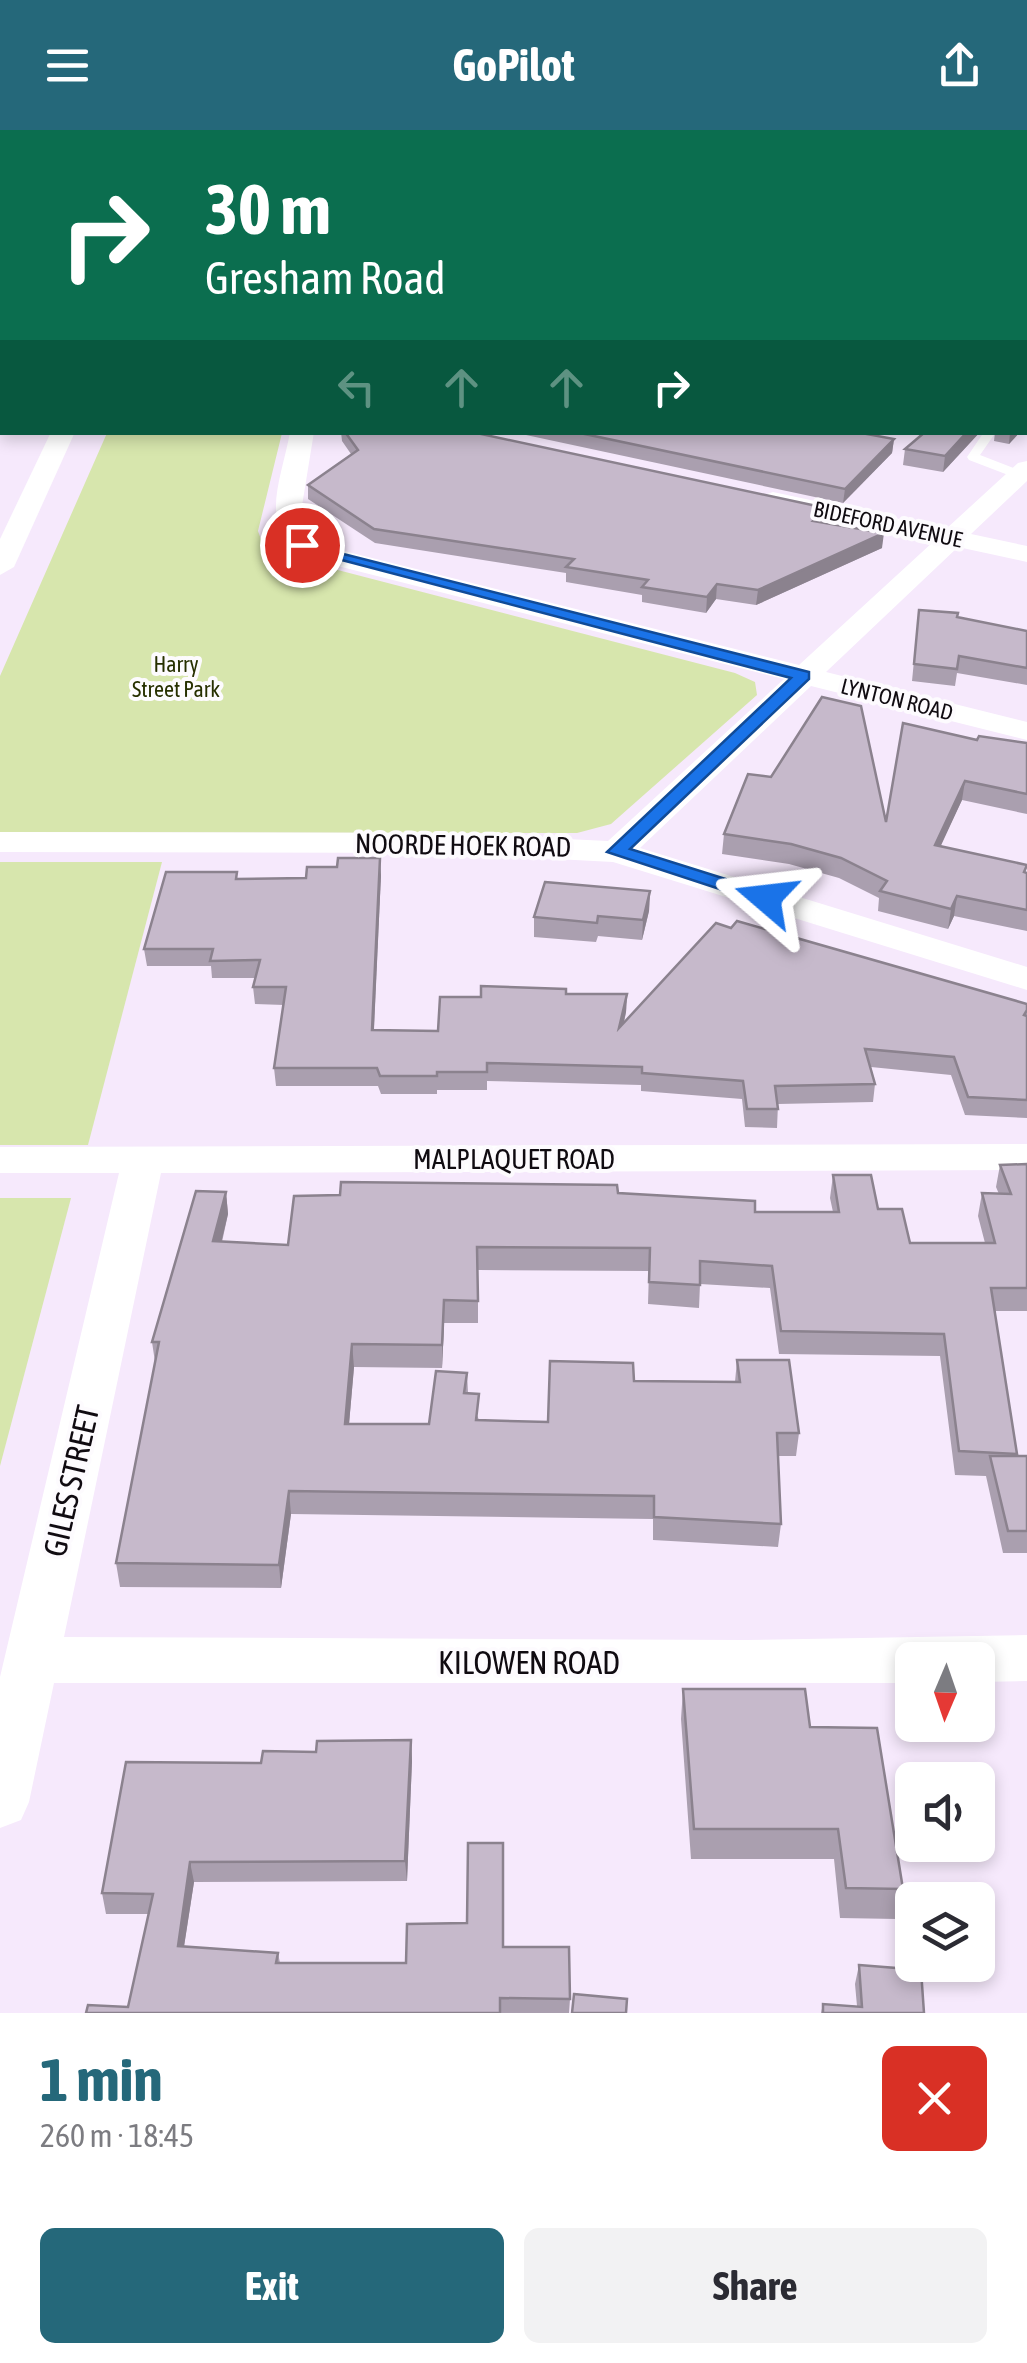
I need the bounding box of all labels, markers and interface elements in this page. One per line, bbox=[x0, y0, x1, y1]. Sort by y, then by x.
icon: menu bbox=[40, 38, 95, 93]
icon: share bbox=[932, 38, 987, 93]
text: GoPilot bbox=[452, 39, 575, 91]
text: 30 m bbox=[205, 169, 331, 249]
icon: right bbox=[40, 170, 170, 300]
text: Gresham Road bbox=[205, 252, 446, 304]
icon: left bbox=[329, 360, 384, 415]
icon: ahead bbox=[434, 360, 489, 415]
icon: ahead bbox=[539, 360, 594, 415]
icon: right bbox=[644, 360, 699, 415]
street label: BIDEFORD AVENUE bbox=[811, 496, 965, 553]
pin bbox=[260, 503, 345, 588]
icon: arrive bbox=[275, 518, 330, 573]
park label: Harry Street Park bbox=[132, 651, 220, 702]
street label: LYNTON ROAD bbox=[838, 673, 956, 725]
street label: NOORDE HOEK ROAD bbox=[355, 827, 571, 863]
position arrow bbox=[714, 846, 818, 950]
street label: MALPLAQUET ROAD bbox=[413, 1143, 615, 1175]
street label: GILES STREET bbox=[36, 1402, 106, 1560]
north arrow bbox=[895, 1642, 995, 1742]
map controls bbox=[895, 1642, 995, 1982]
street label: KILOWEN ROAD bbox=[438, 1644, 620, 1681]
button: sound bbox=[895, 1762, 995, 1862]
button: layers bbox=[895, 1882, 995, 1982]
text: 1 min bbox=[40, 2045, 163, 2114]
button: close bbox=[882, 2046, 987, 2151]
text: 260 m · 18:45 bbox=[40, 2117, 194, 2154]
button: Exit bbox=[40, 2228, 504, 2343]
button: Share bbox=[524, 2228, 987, 2343]

